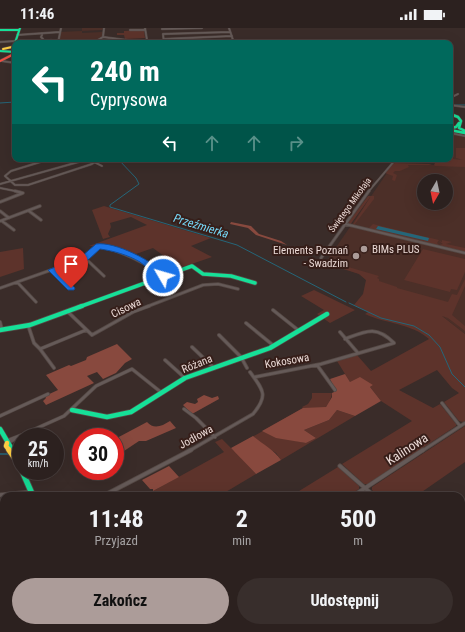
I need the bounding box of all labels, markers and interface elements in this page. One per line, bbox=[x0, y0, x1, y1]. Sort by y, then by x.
text: 11:46 bbox=[20, 5, 54, 23]
text: 240 m bbox=[90, 55, 160, 88]
icon: left bbox=[24, 56, 76, 108]
text: Cyprysowa bbox=[90, 89, 167, 110]
icon: left bbox=[159, 132, 181, 154]
icon: ahead bbox=[201, 132, 223, 154]
icon: ahead bbox=[243, 132, 265, 154]
icon: right bbox=[285, 132, 307, 154]
north arrow bbox=[417, 174, 453, 210]
map controls bbox=[417, 174, 453, 210]
street label: Świętego Mikołaja bbox=[326, 175, 373, 234]
water label: Przeźmierka bbox=[172, 211, 230, 241]
place label: BIMs PLUS bbox=[372, 243, 420, 256]
place label: Elements Poznań - Swadzim bbox=[273, 244, 348, 270]
marker: BIMs PLUS bbox=[359, 244, 369, 254]
pin bbox=[54, 247, 88, 288]
marker: Elements Poznań - Swadzim bbox=[351, 251, 361, 261]
icon: arrive bbox=[60, 253, 82, 275]
position arrow bbox=[142, 255, 184, 297]
street label: Cisowa bbox=[109, 295, 143, 321]
street label: Kokosowa bbox=[264, 351, 310, 371]
street label: Różana bbox=[180, 352, 214, 376]
street label: Jodłowa bbox=[177, 422, 215, 452]
speed limit sign: 30 bbox=[72, 428, 124, 480]
street label: Kalinowa bbox=[383, 430, 431, 468]
text: 25 bbox=[28, 437, 48, 461]
text: km/h bbox=[28, 458, 48, 469]
text: 11:48 bbox=[89, 505, 144, 533]
text: 2 bbox=[236, 505, 248, 533]
text: 500 bbox=[340, 505, 376, 533]
text: Przyjazd bbox=[94, 533, 138, 548]
text: min bbox=[232, 533, 251, 548]
text: m bbox=[353, 533, 363, 548]
button: Zakończ bbox=[12, 578, 229, 624]
button: Udostępnij bbox=[237, 578, 453, 624]

